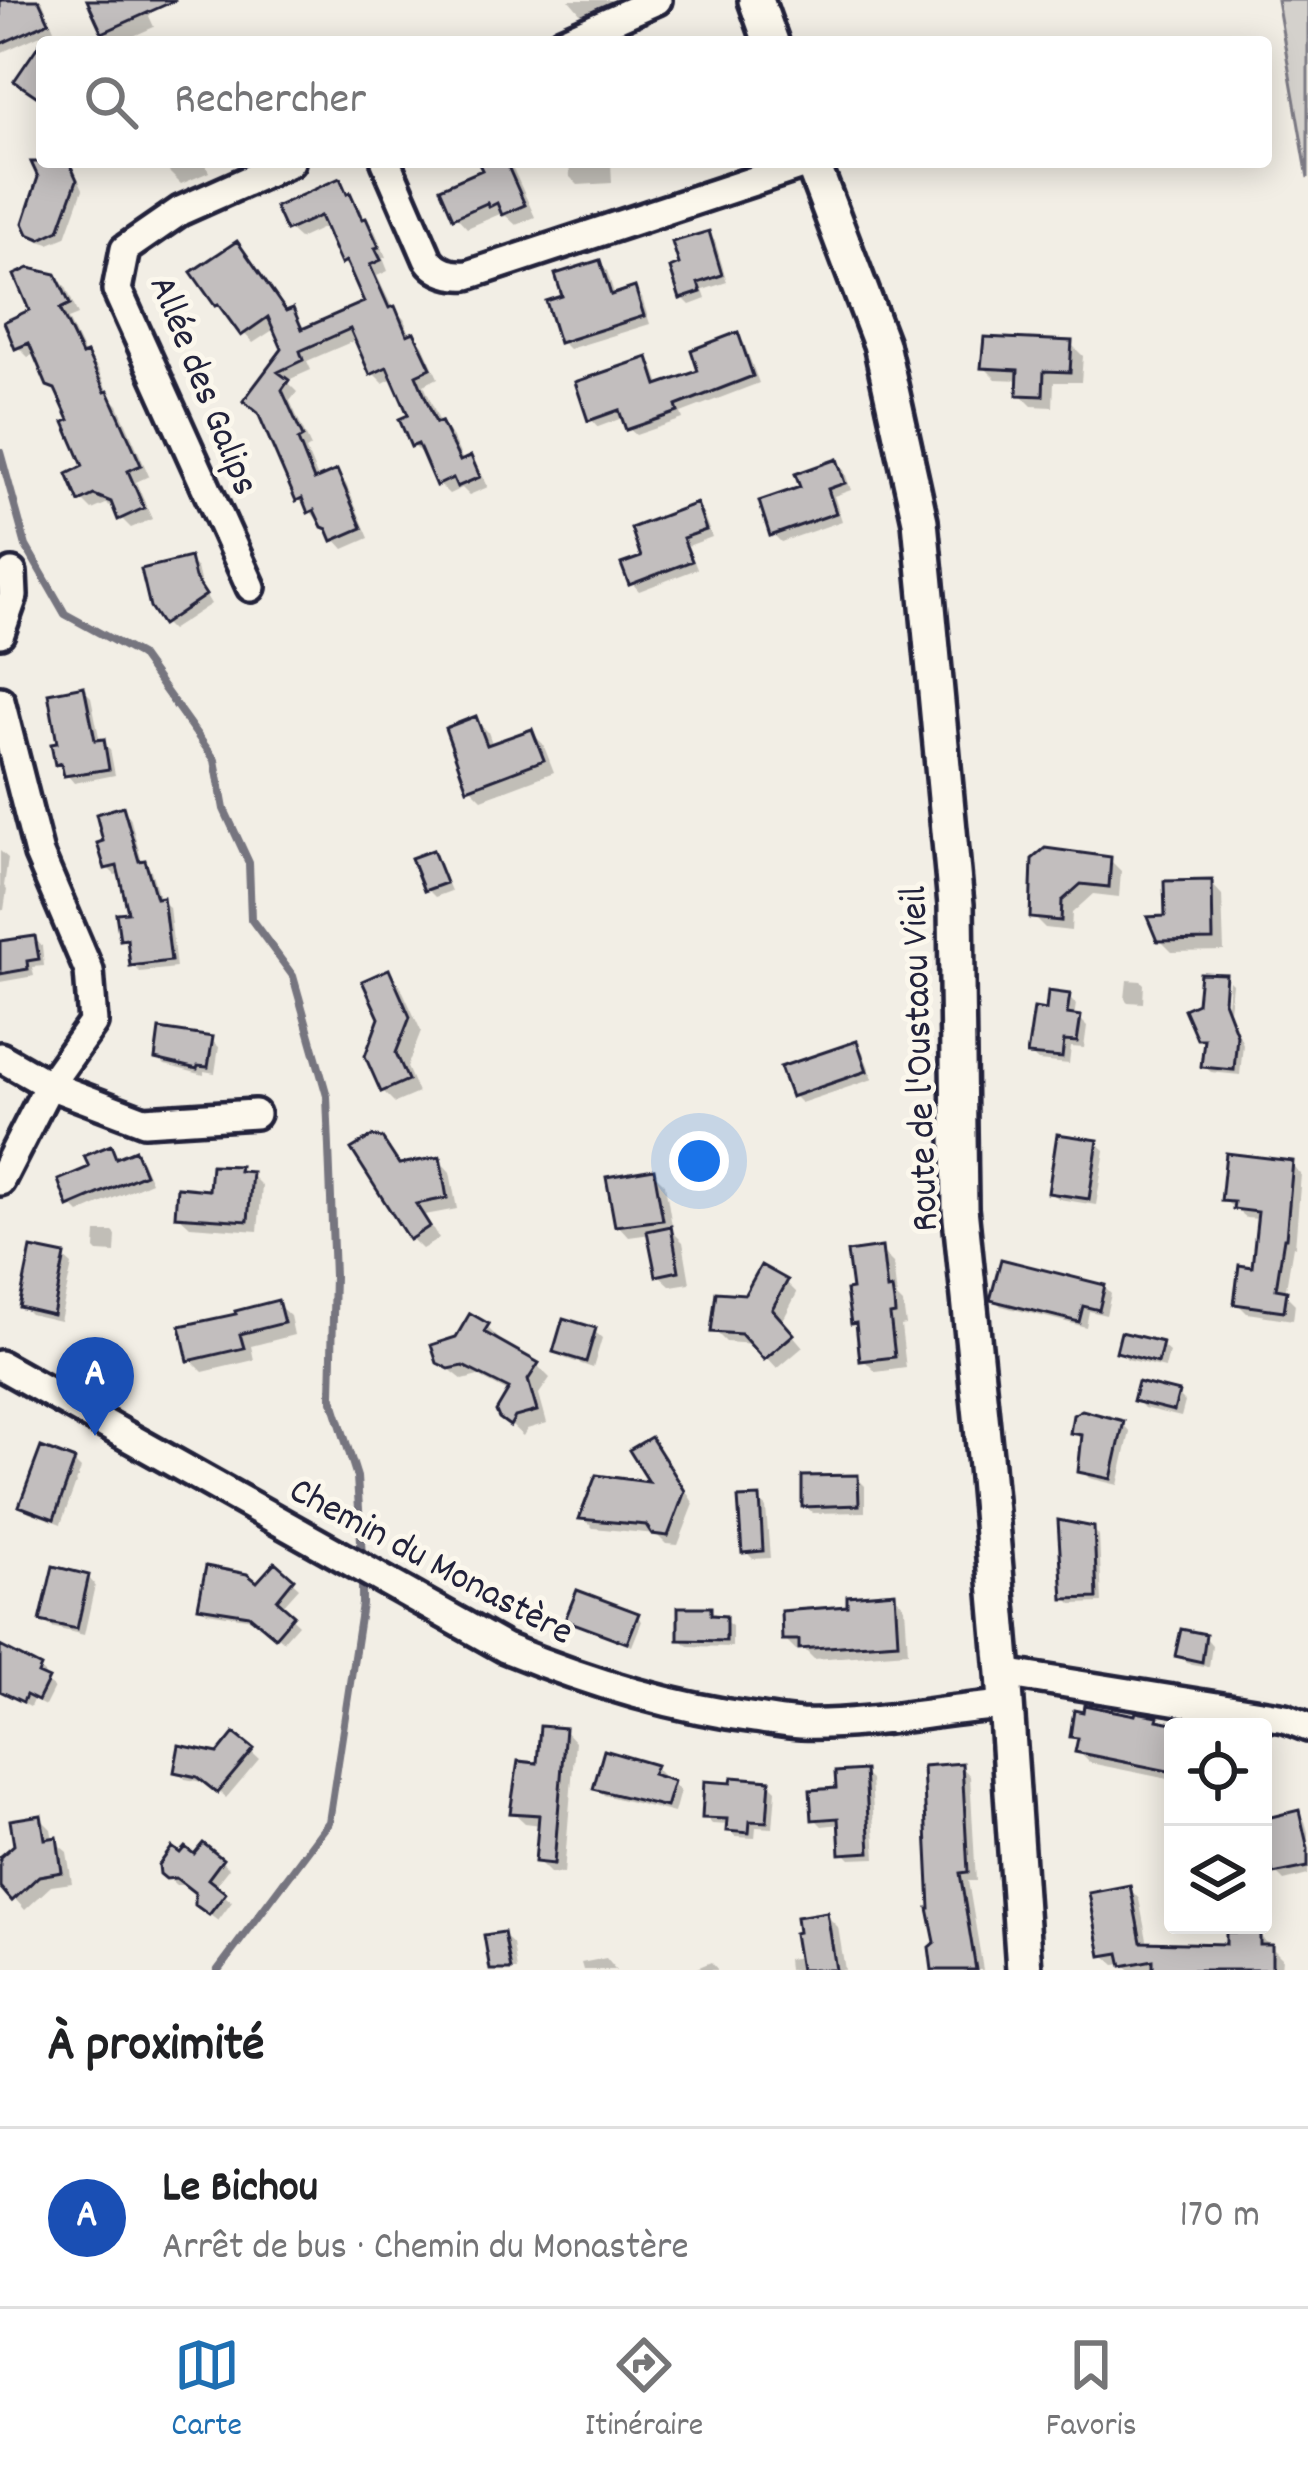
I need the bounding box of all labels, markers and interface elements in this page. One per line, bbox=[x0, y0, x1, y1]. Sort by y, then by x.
search box bbox=[36, 36, 1272, 168]
icon: search bbox=[78, 69, 144, 135]
text: Rechercher bbox=[174, 70, 366, 134]
street label: Allée des Galips bbox=[132, 268, 270, 504]
street label: Route de l'Oustaou Vieil bbox=[889, 885, 956, 1233]
your location bbox=[669, 1131, 729, 1191]
pin: A bbox=[56, 1337, 134, 1436]
street label: Chemin du Monastère bbox=[278, 1466, 582, 1662]
map controls bbox=[1164, 1718, 1272, 1934]
button: locate bbox=[1164, 1718, 1272, 1826]
button: layers bbox=[1164, 1826, 1272, 1934]
text: À proximité bbox=[48, 2012, 265, 2084]
text: Le Bichou bbox=[162, 2158, 318, 2222]
text: A bbox=[76, 2190, 98, 2245]
text: 170 m bbox=[1180, 2190, 1260, 2245]
text: Arrêt de bus · Chemin du Monastère bbox=[162, 2222, 689, 2277]
tab: Carte bbox=[171, 2332, 242, 2451]
tab: Itinéraire bbox=[585, 2332, 703, 2451]
tab: Favoris bbox=[1046, 2332, 1137, 2451]

